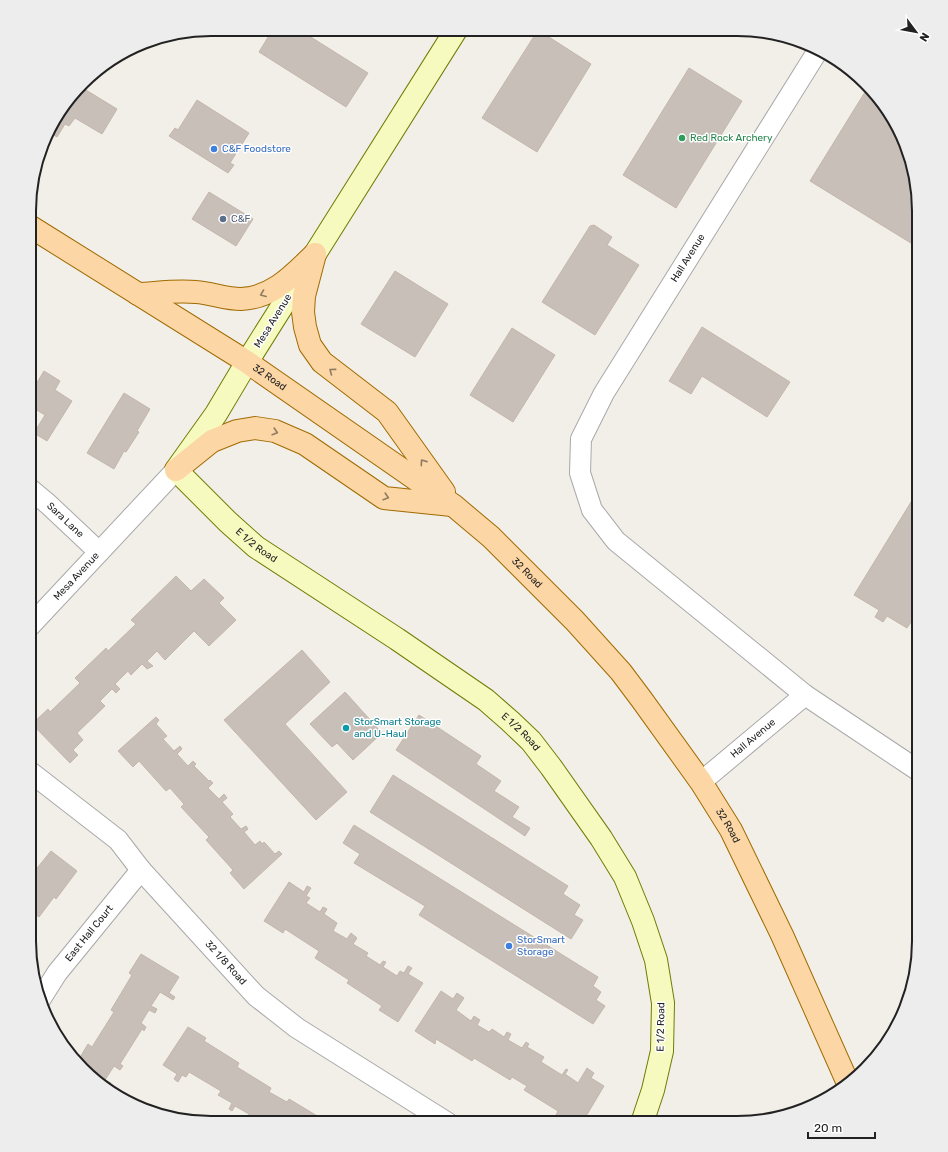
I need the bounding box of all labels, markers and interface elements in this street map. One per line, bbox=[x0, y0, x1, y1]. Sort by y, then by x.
north arrow bbox=[896, 12, 936, 52]
text: N bbox=[916, 30, 932, 44]
place label: Red Rock Archery bbox=[690, 132, 773, 144]
marker: Red Rock Archery bbox=[677, 133, 687, 143]
place label: C&F Foodstore bbox=[222, 143, 291, 155]
marker: C&F Foodstore bbox=[209, 144, 219, 154]
place label: C&F bbox=[231, 213, 251, 225]
marker: C&F bbox=[218, 214, 228, 224]
street label: Hall Avenue bbox=[668, 231, 708, 284]
one-way arrow bbox=[259, 290, 266, 298]
street label: Mesa Avenue bbox=[252, 291, 295, 350]
street label: 32 Road bbox=[250, 362, 289, 393]
one-way arrow bbox=[330, 368, 337, 375]
one-way arrow bbox=[271, 427, 278, 436]
one-way arrow bbox=[420, 459, 428, 466]
one-way arrow bbox=[383, 492, 390, 501]
street label: Sara Lane bbox=[44, 500, 86, 541]
street label: E 1/2 Road bbox=[233, 526, 279, 565]
street label: Mesa Avenue bbox=[51, 550, 102, 603]
street label: 32 Road bbox=[509, 555, 545, 591]
street label: E 1/2 Road bbox=[499, 710, 542, 753]
place label: StorSmart Storage and U-Haul bbox=[354, 716, 442, 740]
street label: Hall Avenue bbox=[728, 716, 778, 761]
marker: StorSmart Storage and U-Haul bbox=[341, 723, 351, 733]
street label: 32 Road bbox=[713, 806, 742, 845]
street label: East Hall Court bbox=[63, 903, 116, 964]
place label: StorSmart Storage bbox=[517, 934, 565, 958]
street label: 32 1/8 Road bbox=[202, 938, 249, 987]
marker: StorSmart Storage bbox=[504, 941, 514, 951]
street label: E 1/2 Road bbox=[655, 1002, 667, 1052]
scale bar bbox=[808, 1114, 875, 1140]
text: 20 m bbox=[814, 1121, 842, 1135]

